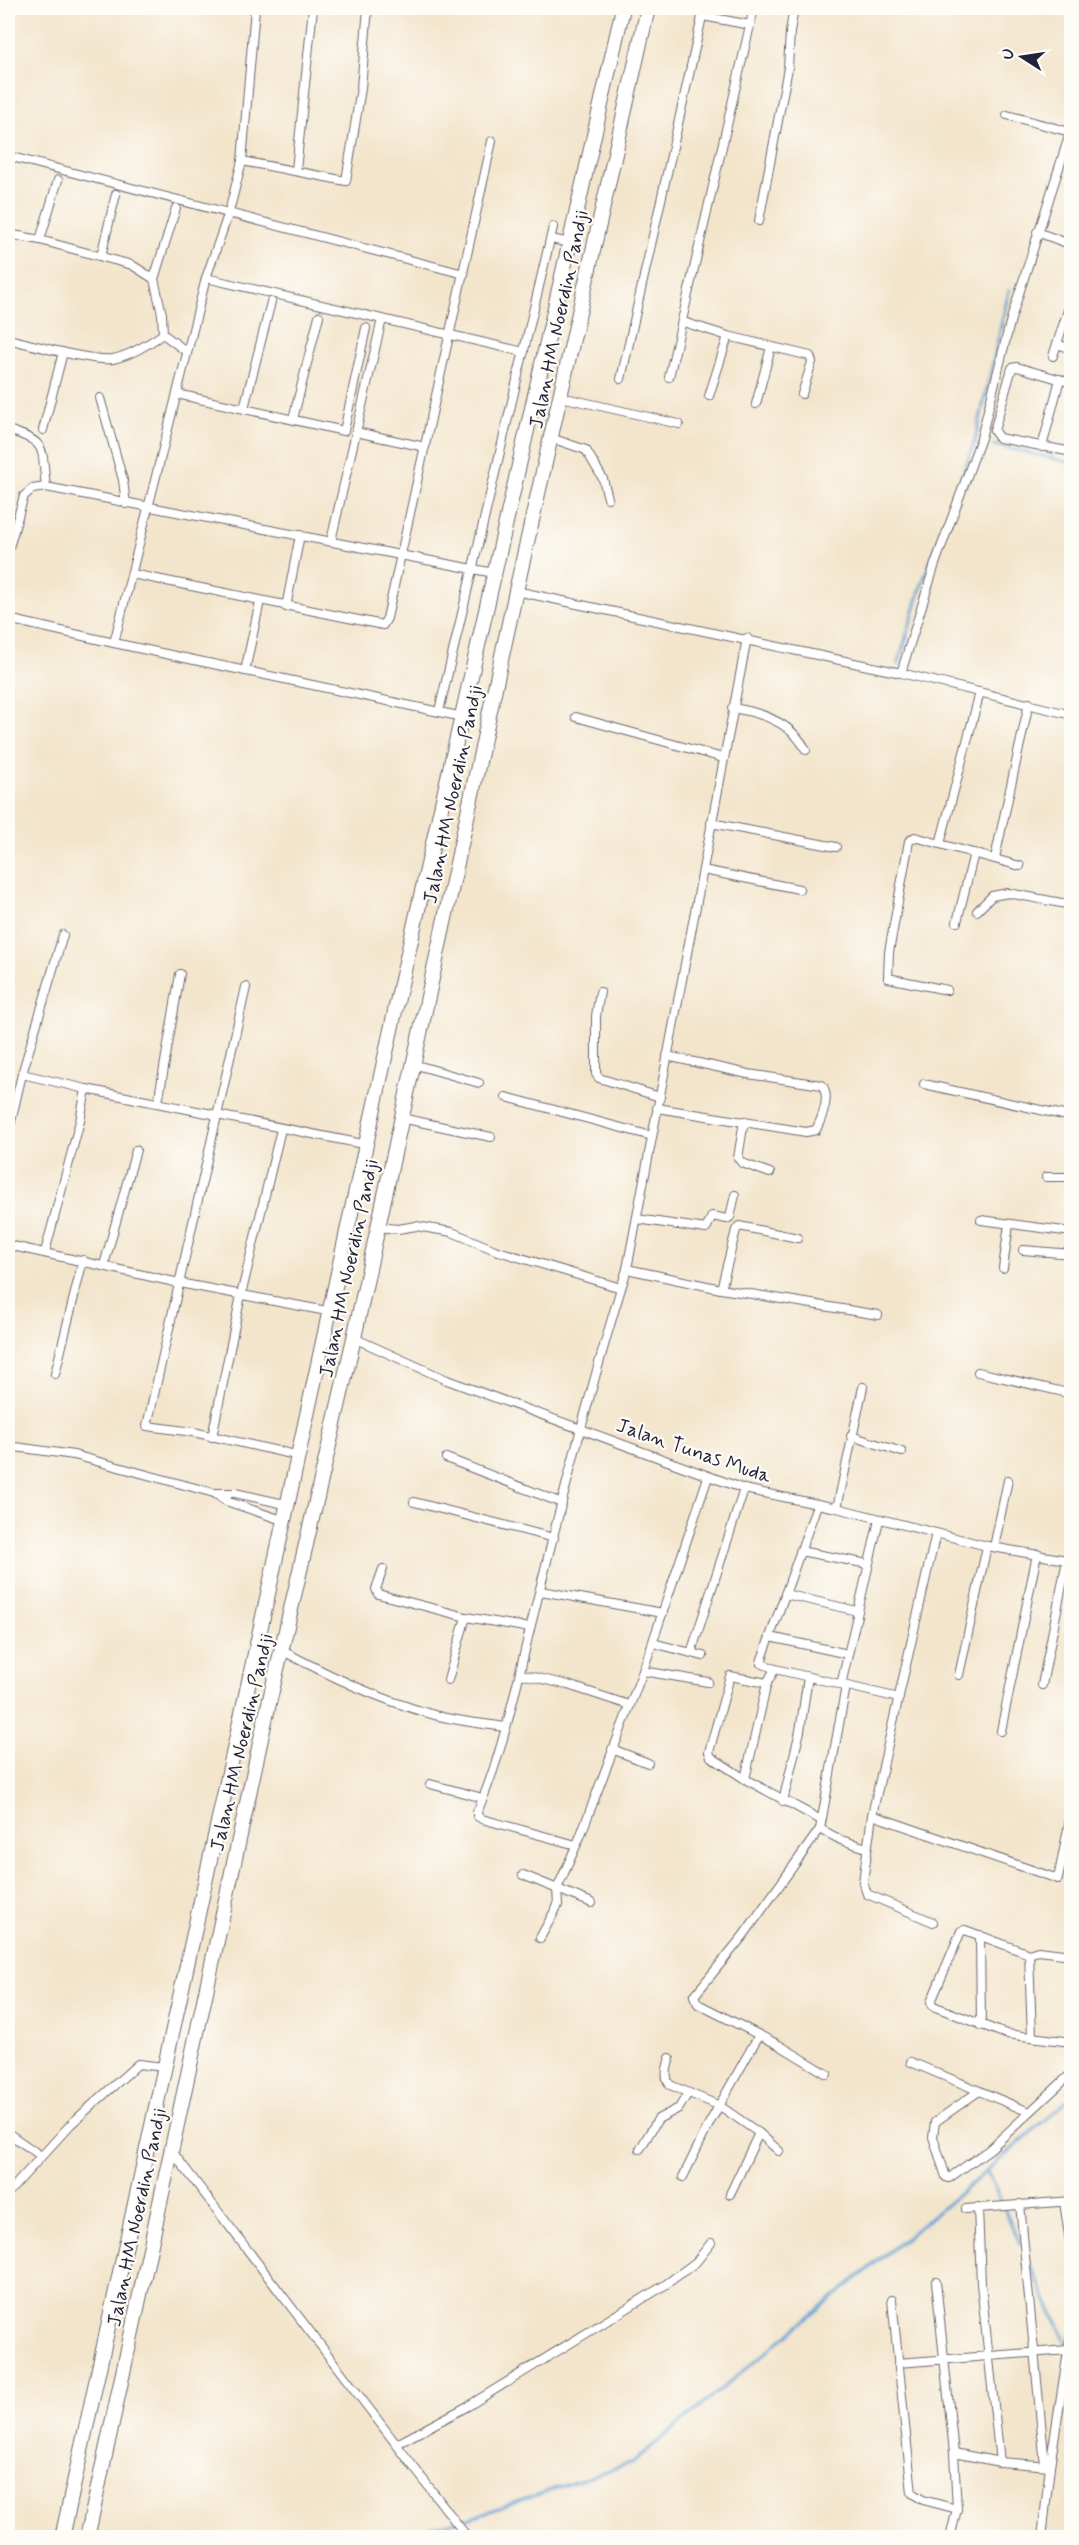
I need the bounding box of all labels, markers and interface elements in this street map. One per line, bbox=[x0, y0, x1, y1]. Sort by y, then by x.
north arrow bbox=[992, 27, 1052, 87]
text: U bbox=[997, 47, 1020, 61]
street label: Jalan HM Noerdin Pandji bbox=[523, 207, 596, 431]
street label: Jalan HM Noerdin Pandji bbox=[417, 682, 490, 906]
street label: Jalan HM Noerdin Pandji bbox=[313, 1156, 386, 1380]
street label: Jalan Tunas Muda bbox=[613, 1412, 775, 1491]
street label: Jalan HM Noerdin Pandji bbox=[204, 1631, 281, 1854]
street label: Jalan HM Noerdin Pandji bbox=[101, 2105, 174, 2329]

